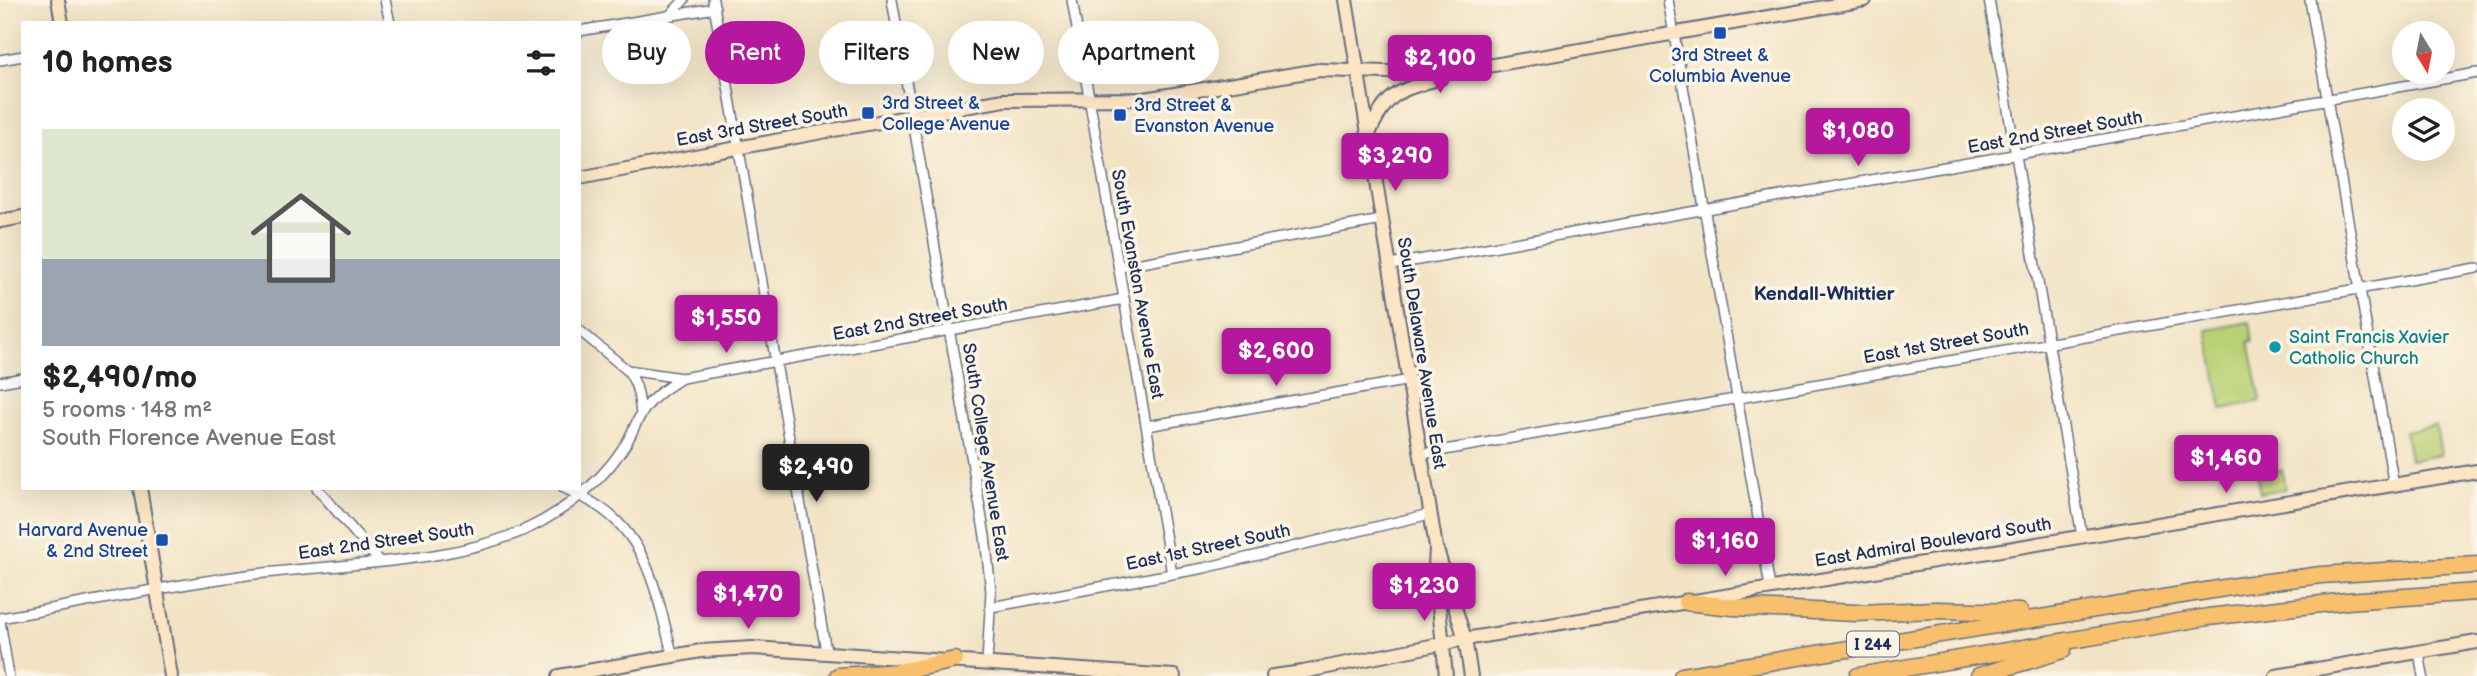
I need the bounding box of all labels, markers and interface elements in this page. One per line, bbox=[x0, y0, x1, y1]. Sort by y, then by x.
chip: Buy bbox=[602, 21, 691, 84]
chip: Rent bbox=[705, 21, 805, 84]
chip: Filters bbox=[819, 21, 934, 84]
chip: New bbox=[948, 21, 1044, 84]
chip: Apartment bbox=[1058, 21, 1219, 84]
north arrow bbox=[2392, 21, 2455, 84]
map controls bbox=[2392, 21, 2455, 161]
marker: 3rd Street & Columbia Avenue bbox=[1712, 25, 1728, 41]
pin: $2,100 bbox=[1383, 36, 1497, 95]
icon: filters bbox=[522, 44, 560, 82]
text: $2,100 bbox=[1404, 44, 1476, 72]
text: 10 homes bbox=[42, 45, 173, 81]
place label: 3rd Street & Columbia Avenue bbox=[1649, 45, 1791, 87]
place label: 3rd Street & College Avenue bbox=[882, 93, 1010, 135]
place label: 3rd Street & Evanston Avenue bbox=[1134, 95, 1275, 137]
button: layers bbox=[2392, 98, 2455, 161]
street label: East 3rd Street South bbox=[675, 100, 849, 151]
marker: 3rd Street & College Avenue bbox=[860, 105, 876, 121]
marker: 3rd Street & Evanston Avenue bbox=[1112, 107, 1128, 123]
street label: East 2nd Street South bbox=[1966, 107, 2144, 158]
pin: $1,080 bbox=[1801, 108, 1915, 168]
text: $1,080 bbox=[1822, 117, 1894, 145]
pin: $3,290 bbox=[1338, 134, 1452, 193]
text: $3,290 bbox=[1357, 142, 1433, 170]
street label: South Evanston Avenue East bbox=[1107, 168, 1168, 401]
icon: home bbox=[238, 175, 364, 301]
street label: South Delaware Avenue East bbox=[1393, 236, 1450, 471]
district label: Kendall-Whittier bbox=[1754, 283, 1895, 306]
street label: East 2nd Street South bbox=[831, 294, 1009, 345]
pin: $1,550 bbox=[669, 296, 783, 355]
text: $1,550 bbox=[691, 304, 761, 332]
street label: East 1st Street South bbox=[1862, 319, 2030, 368]
place label: Saint Francis Xavier Catholic Church bbox=[2289, 327, 2449, 369]
pin: $2,600 bbox=[1219, 328, 1333, 388]
text: $2,600 bbox=[1238, 337, 1314, 365]
marker: Saint Francis Xavier Catholic Church bbox=[2267, 339, 2283, 355]
street label: South College Avenue East bbox=[958, 341, 1013, 563]
text: $2,490/mo bbox=[42, 360, 197, 396]
text: 5 rooms · 148 m² bbox=[42, 396, 212, 424]
text: South Florence Avenue East bbox=[42, 424, 336, 452]
pin: $1,460 bbox=[2169, 435, 2283, 495]
pin: $2,490 bbox=[759, 444, 873, 504]
text: $1,460 bbox=[2190, 444, 2262, 472]
text: $2,490 bbox=[778, 453, 854, 481]
street label: East Admiral Boulevard South bbox=[1813, 513, 2053, 572]
pin: $1,160 bbox=[1668, 518, 1782, 578]
street label: East 2nd Street South bbox=[297, 519, 475, 564]
place label: Harvard Avenue & 2nd Street bbox=[18, 520, 148, 562]
street label: East 1st Street South bbox=[1124, 520, 1292, 575]
text: $1,160 bbox=[1691, 527, 1759, 555]
marker: Harvard Avenue & 2nd Street bbox=[154, 532, 170, 548]
pin: $1,230 bbox=[1367, 564, 1481, 623]
pin: $1,470 bbox=[691, 572, 805, 631]
text: $1,230 bbox=[1389, 572, 1459, 600]
text: $1,470 bbox=[713, 580, 783, 608]
road number: I 244 bbox=[1847, 632, 1899, 656]

